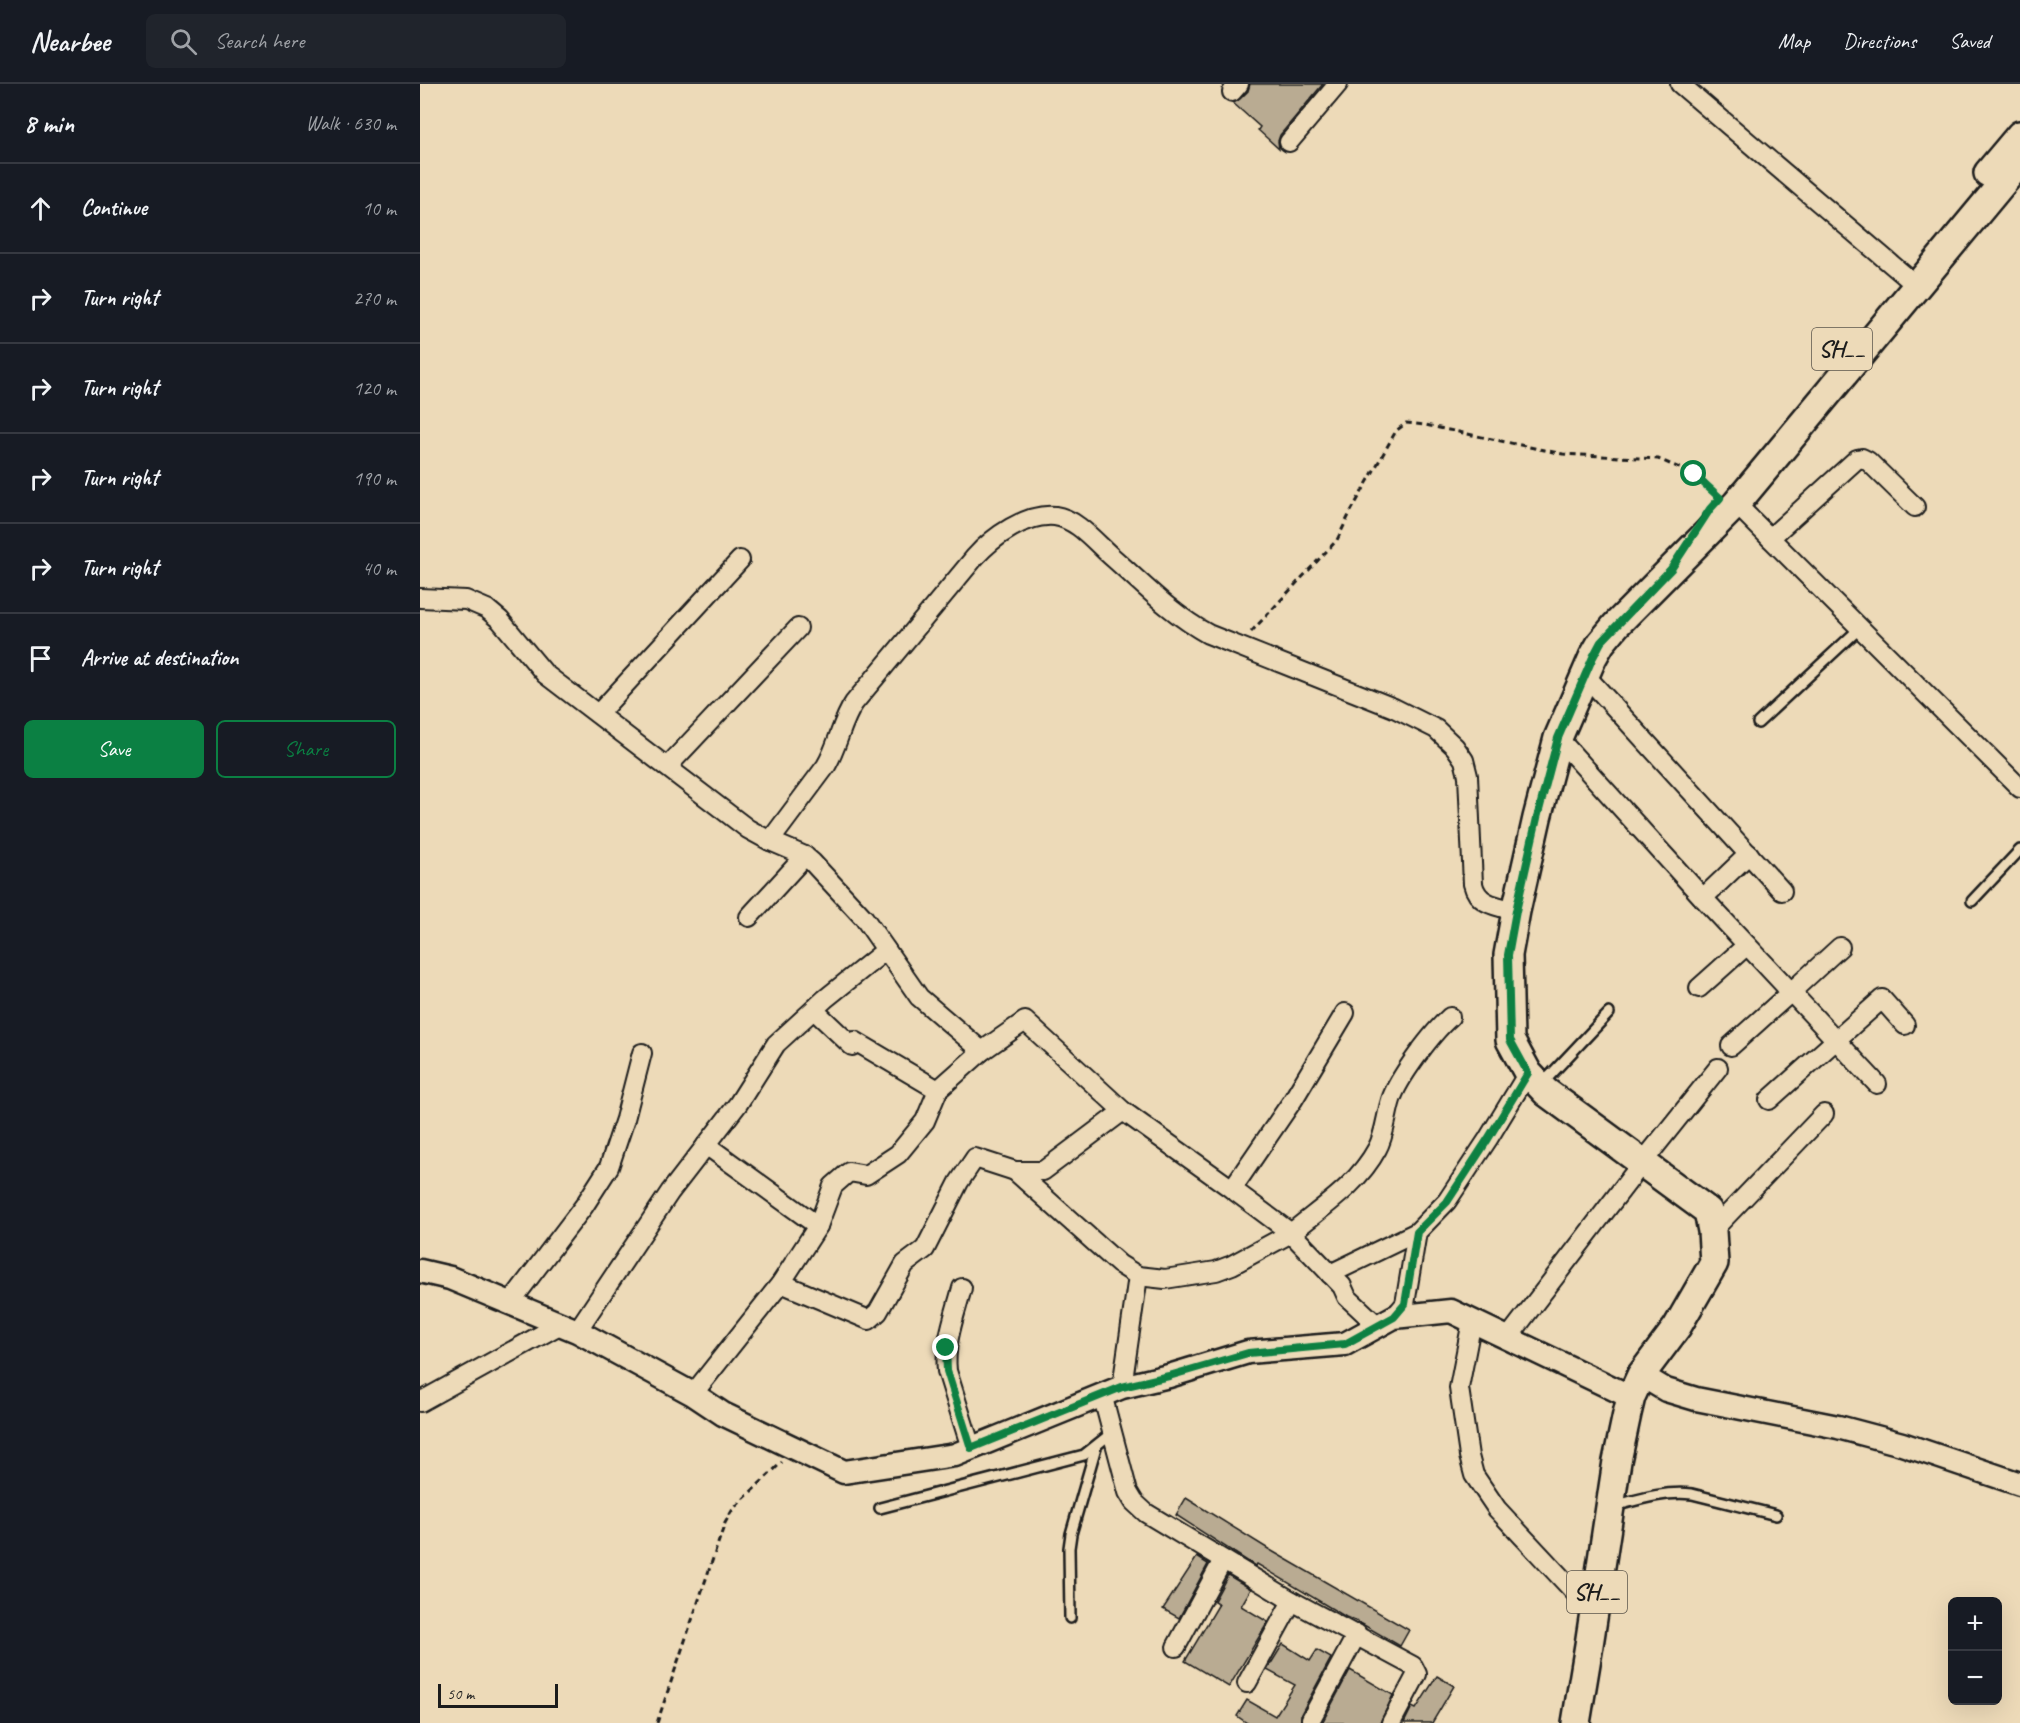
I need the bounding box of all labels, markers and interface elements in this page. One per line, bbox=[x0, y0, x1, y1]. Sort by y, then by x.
search box bbox=[146, 14, 566, 68]
text: Nearbee bbox=[30, 24, 110, 59]
icon: search bbox=[167, 25, 200, 58]
text: Search here bbox=[215, 27, 304, 55]
text: Map bbox=[1778, 28, 1810, 54]
text: Directions bbox=[1843, 28, 1916, 54]
text: Saved bbox=[1949, 28, 1990, 54]
text: 8 min bbox=[24, 107, 74, 140]
text: Walk · 630 m bbox=[306, 111, 396, 136]
icon: ahead bbox=[24, 192, 57, 225]
text: Continue bbox=[81, 194, 147, 222]
text: 10 m bbox=[362, 196, 396, 221]
icon: right bbox=[24, 282, 57, 315]
text: Turn right bbox=[81, 284, 158, 312]
text: 270 m bbox=[353, 286, 396, 311]
road number: SH__ bbox=[1812, 328, 1872, 370]
icon: right bbox=[24, 372, 57, 405]
text: Turn right bbox=[81, 374, 158, 402]
text: 120 m bbox=[353, 376, 396, 401]
route start bbox=[1680, 460, 1706, 486]
icon: right bbox=[24, 462, 57, 495]
text: Turn right bbox=[81, 464, 158, 492]
text: 190 m bbox=[353, 466, 396, 491]
icon: right bbox=[24, 552, 57, 585]
text: Turn right bbox=[81, 554, 158, 582]
text: 40 m bbox=[362, 556, 396, 581]
icon: arrive bbox=[24, 642, 57, 675]
text: Arrive at destination bbox=[81, 644, 238, 672]
button: Save bbox=[24, 720, 204, 778]
button: Share bbox=[216, 720, 396, 778]
route end bbox=[932, 1334, 958, 1360]
road number: SH__ bbox=[1567, 1571, 1627, 1613]
map controls bbox=[1948, 1597, 2002, 1705]
button: + bbox=[1948, 1597, 2002, 1651]
button: − bbox=[1948, 1651, 2002, 1705]
scale bar bbox=[438, 1681, 558, 1708]
text: 50 m bbox=[447, 1684, 474, 1704]

